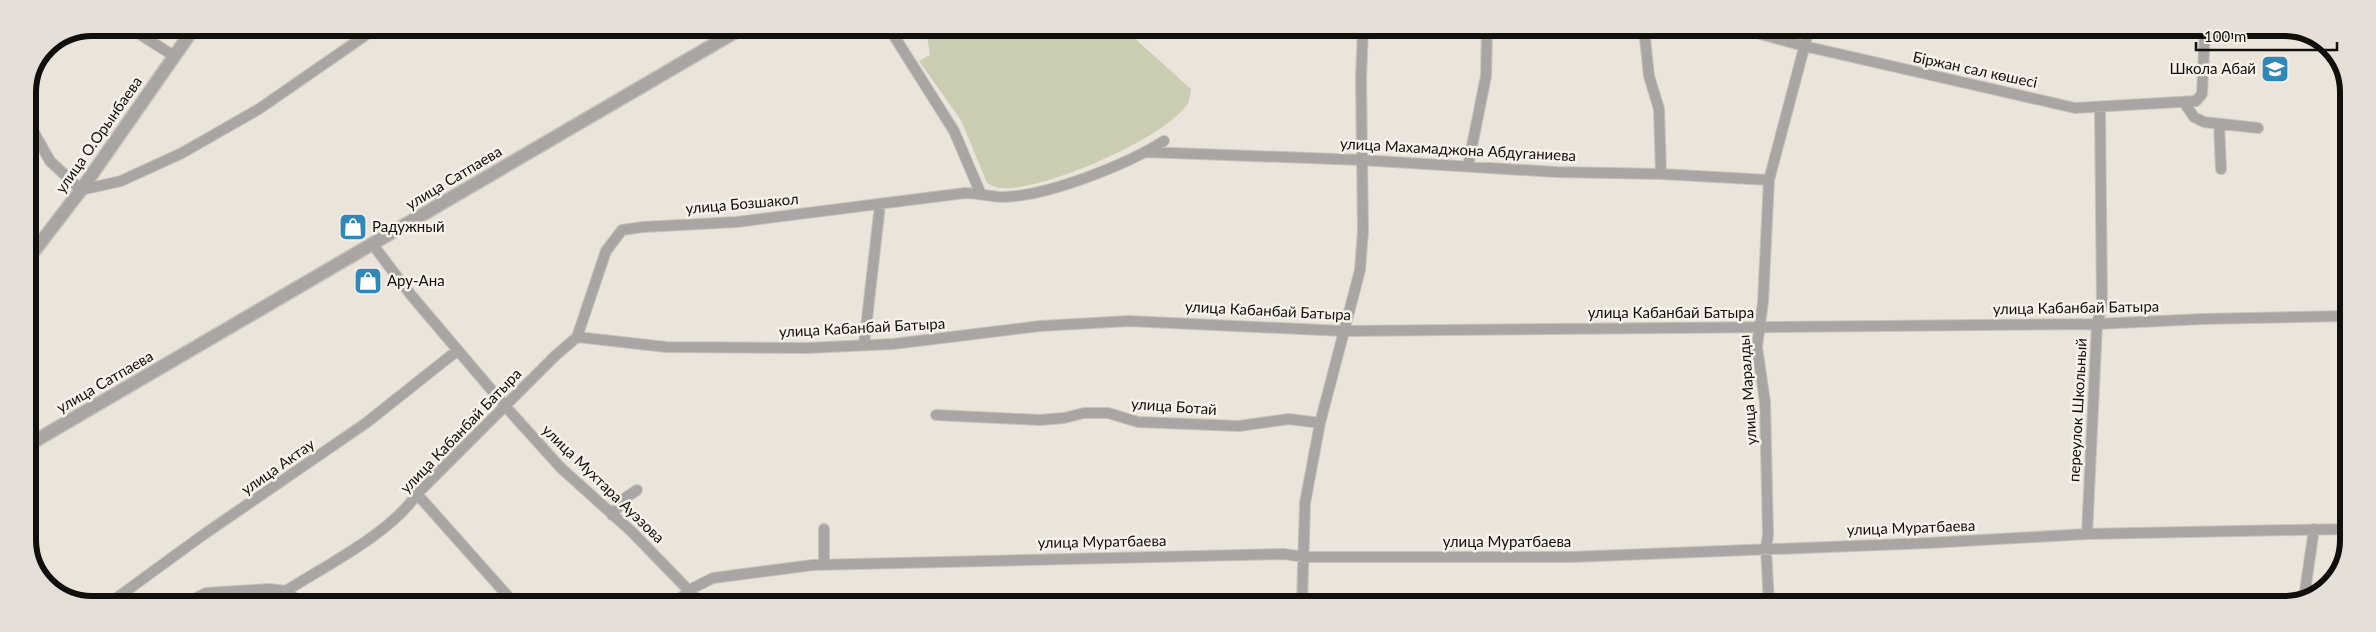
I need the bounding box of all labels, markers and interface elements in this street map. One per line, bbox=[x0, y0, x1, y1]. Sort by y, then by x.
scale bar bbox=[2196, 20, 2337, 52]
text: 100 m bbox=[2204, 27, 2246, 45]
street label: Біржан сал көшесі bbox=[1911, 47, 2039, 91]
school or university icon: Школа Абай bbox=[2260, 54, 2290, 84]
place label: Школа Абай bbox=[2170, 59, 2256, 77]
street label: улица О.Орынбаева bbox=[51, 73, 145, 196]
street label: улица Махамаджона Абдуганиева bbox=[1340, 134, 1577, 164]
street label: улица Сатпаева bbox=[402, 142, 505, 213]
street label: улица Бозшакол bbox=[685, 189, 799, 217]
shop icon: Радужный bbox=[338, 212, 368, 242]
place label: Радужный bbox=[372, 217, 445, 235]
shop icon: Ару-Ана bbox=[353, 266, 383, 296]
place label: Ару-Ана bbox=[387, 271, 445, 289]
street label: улица Кабанбай Батыра bbox=[1185, 297, 1352, 323]
street label: улица Кабанбай Батыра bbox=[1993, 297, 2159, 317]
street label: улица Кабанбай Батыра bbox=[1588, 303, 1754, 321]
street label: улица Кабанбай Батыра bbox=[778, 314, 945, 340]
street label: улица Маралды bbox=[1734, 334, 1760, 446]
street label: переулок Школьный bbox=[2064, 338, 2090, 482]
street label: улица Сатпаева bbox=[53, 346, 156, 416]
street label: улица Кабанбай Батыра bbox=[396, 364, 525, 496]
street label: улица Ботай bbox=[1131, 394, 1218, 418]
street label: улица Мухтара Ауэзова bbox=[539, 420, 669, 546]
street label: улица Актау bbox=[237, 434, 318, 498]
street label: улица Муратбаева bbox=[1846, 516, 1976, 538]
street label: улица Муратбаева bbox=[1038, 531, 1166, 551]
street label: улица Муратбаева bbox=[1443, 532, 1571, 550]

